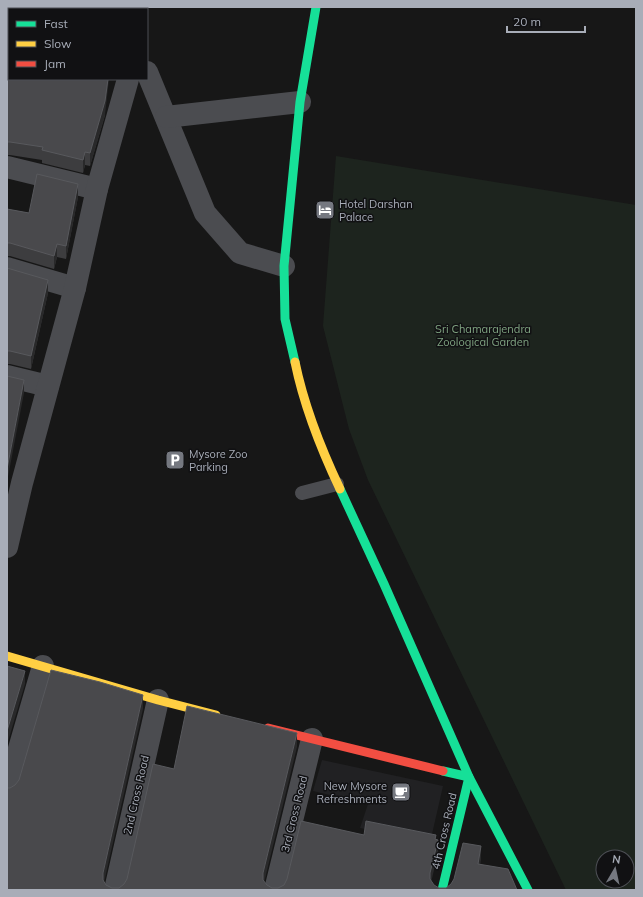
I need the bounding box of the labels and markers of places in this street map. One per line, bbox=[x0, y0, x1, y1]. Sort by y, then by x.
place label: Hotel Darshan Palace bbox=[339, 197, 413, 224]
hotel icon: Hotel Darshan Palace bbox=[314, 199, 336, 221]
place label: Mysore Zoo Parking bbox=[189, 447, 248, 474]
parking icon: Mysore Zoo Parking bbox=[164, 449, 186, 471]
place label: New Mysore Refreshments bbox=[317, 779, 387, 806]
cafe icon: New Mysore Refreshments bbox=[390, 781, 412, 803]

